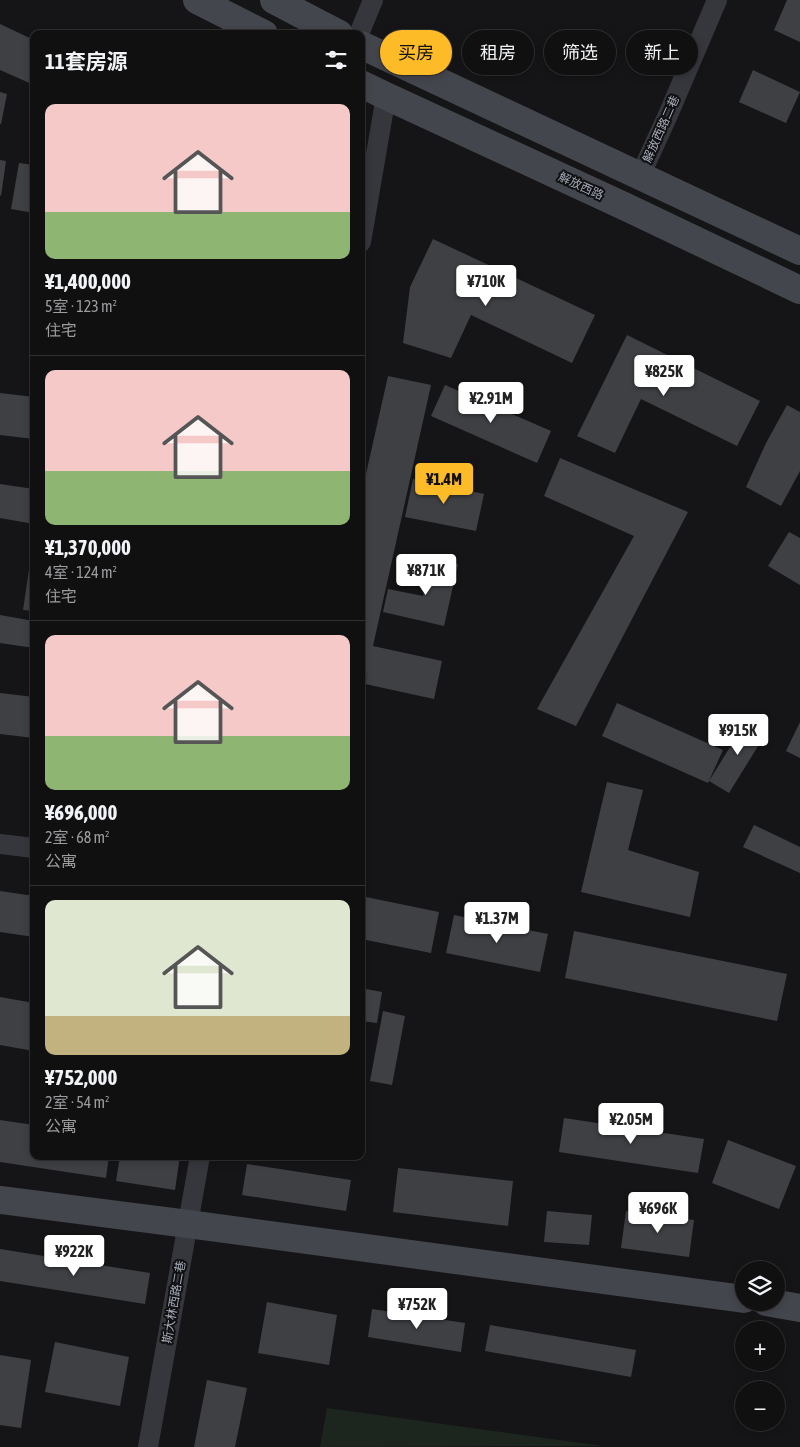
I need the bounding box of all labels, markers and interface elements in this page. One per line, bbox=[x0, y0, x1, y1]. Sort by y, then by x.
chip: 买房 bbox=[380, 30, 452, 75]
chip: 租房 bbox=[462, 30, 534, 75]
chip: 筛选 bbox=[544, 30, 616, 75]
chip: 新上 bbox=[626, 30, 698, 75]
icon: filters bbox=[322, 46, 350, 74]
text: 11套房源 bbox=[45, 49, 128, 73]
street label: 解放西路二巷 bbox=[640, 93, 682, 165]
icon: home bbox=[153, 137, 243, 227]
street label: 解放西路 bbox=[556, 170, 606, 202]
pin: ¥710K bbox=[451, 264, 521, 307]
text: ¥1,400,000 bbox=[45, 269, 131, 293]
text: ¥710K bbox=[467, 272, 505, 290]
text: 5室 · 123 m² bbox=[45, 297, 117, 315]
text: 住宅 bbox=[45, 321, 77, 339]
pin: ¥825K bbox=[629, 354, 699, 397]
text: ¥825K bbox=[645, 362, 683, 380]
pin: ¥2.91M bbox=[450, 382, 532, 424]
text: ¥2.91M bbox=[469, 389, 513, 407]
icon: home bbox=[153, 402, 243, 492]
pin: ¥1.4M bbox=[409, 462, 479, 505]
text: ¥1.4M bbox=[426, 470, 462, 488]
text: ¥1,370,000 bbox=[45, 535, 131, 559]
pin: ¥871K bbox=[391, 554, 461, 596]
text: ¥871K bbox=[407, 561, 445, 579]
text: 4室 · 124 m² bbox=[45, 563, 117, 581]
text: 住宅 bbox=[45, 587, 77, 605]
icon: home bbox=[153, 667, 243, 757]
pin: ¥915K bbox=[703, 714, 773, 756]
text: ¥915K bbox=[719, 721, 757, 739]
text: ¥696,000 bbox=[45, 800, 117, 824]
text: 2室 · 68 m² bbox=[45, 828, 110, 846]
text: 公寓 bbox=[45, 852, 77, 870]
pin: ¥1.37M bbox=[456, 902, 538, 944]
text: ¥1.37M bbox=[475, 909, 519, 927]
icon: home bbox=[153, 932, 243, 1022]
text: ¥752,000 bbox=[45, 1065, 117, 1089]
text: 2室 · 54 m² bbox=[45, 1093, 110, 1111]
pin: ¥2.05M bbox=[590, 1102, 672, 1145]
text: ¥2.05M bbox=[609, 1110, 653, 1128]
text: 公寓 bbox=[45, 1117, 77, 1135]
pin: ¥696K bbox=[623, 1192, 693, 1234]
text: ¥696K bbox=[639, 1199, 677, 1217]
pin: ¥922K bbox=[39, 1234, 109, 1277]
text: ¥922K bbox=[55, 1242, 93, 1260]
street label: 斯大林西路二巷 bbox=[160, 1259, 188, 1345]
map controls bbox=[735, 1261, 785, 1431]
button: layers bbox=[735, 1261, 785, 1311]
pin: ¥752K bbox=[382, 1288, 452, 1330]
text: ¥752K bbox=[398, 1295, 436, 1313]
button: + bbox=[735, 1321, 785, 1371]
button: − bbox=[735, 1381, 785, 1431]

